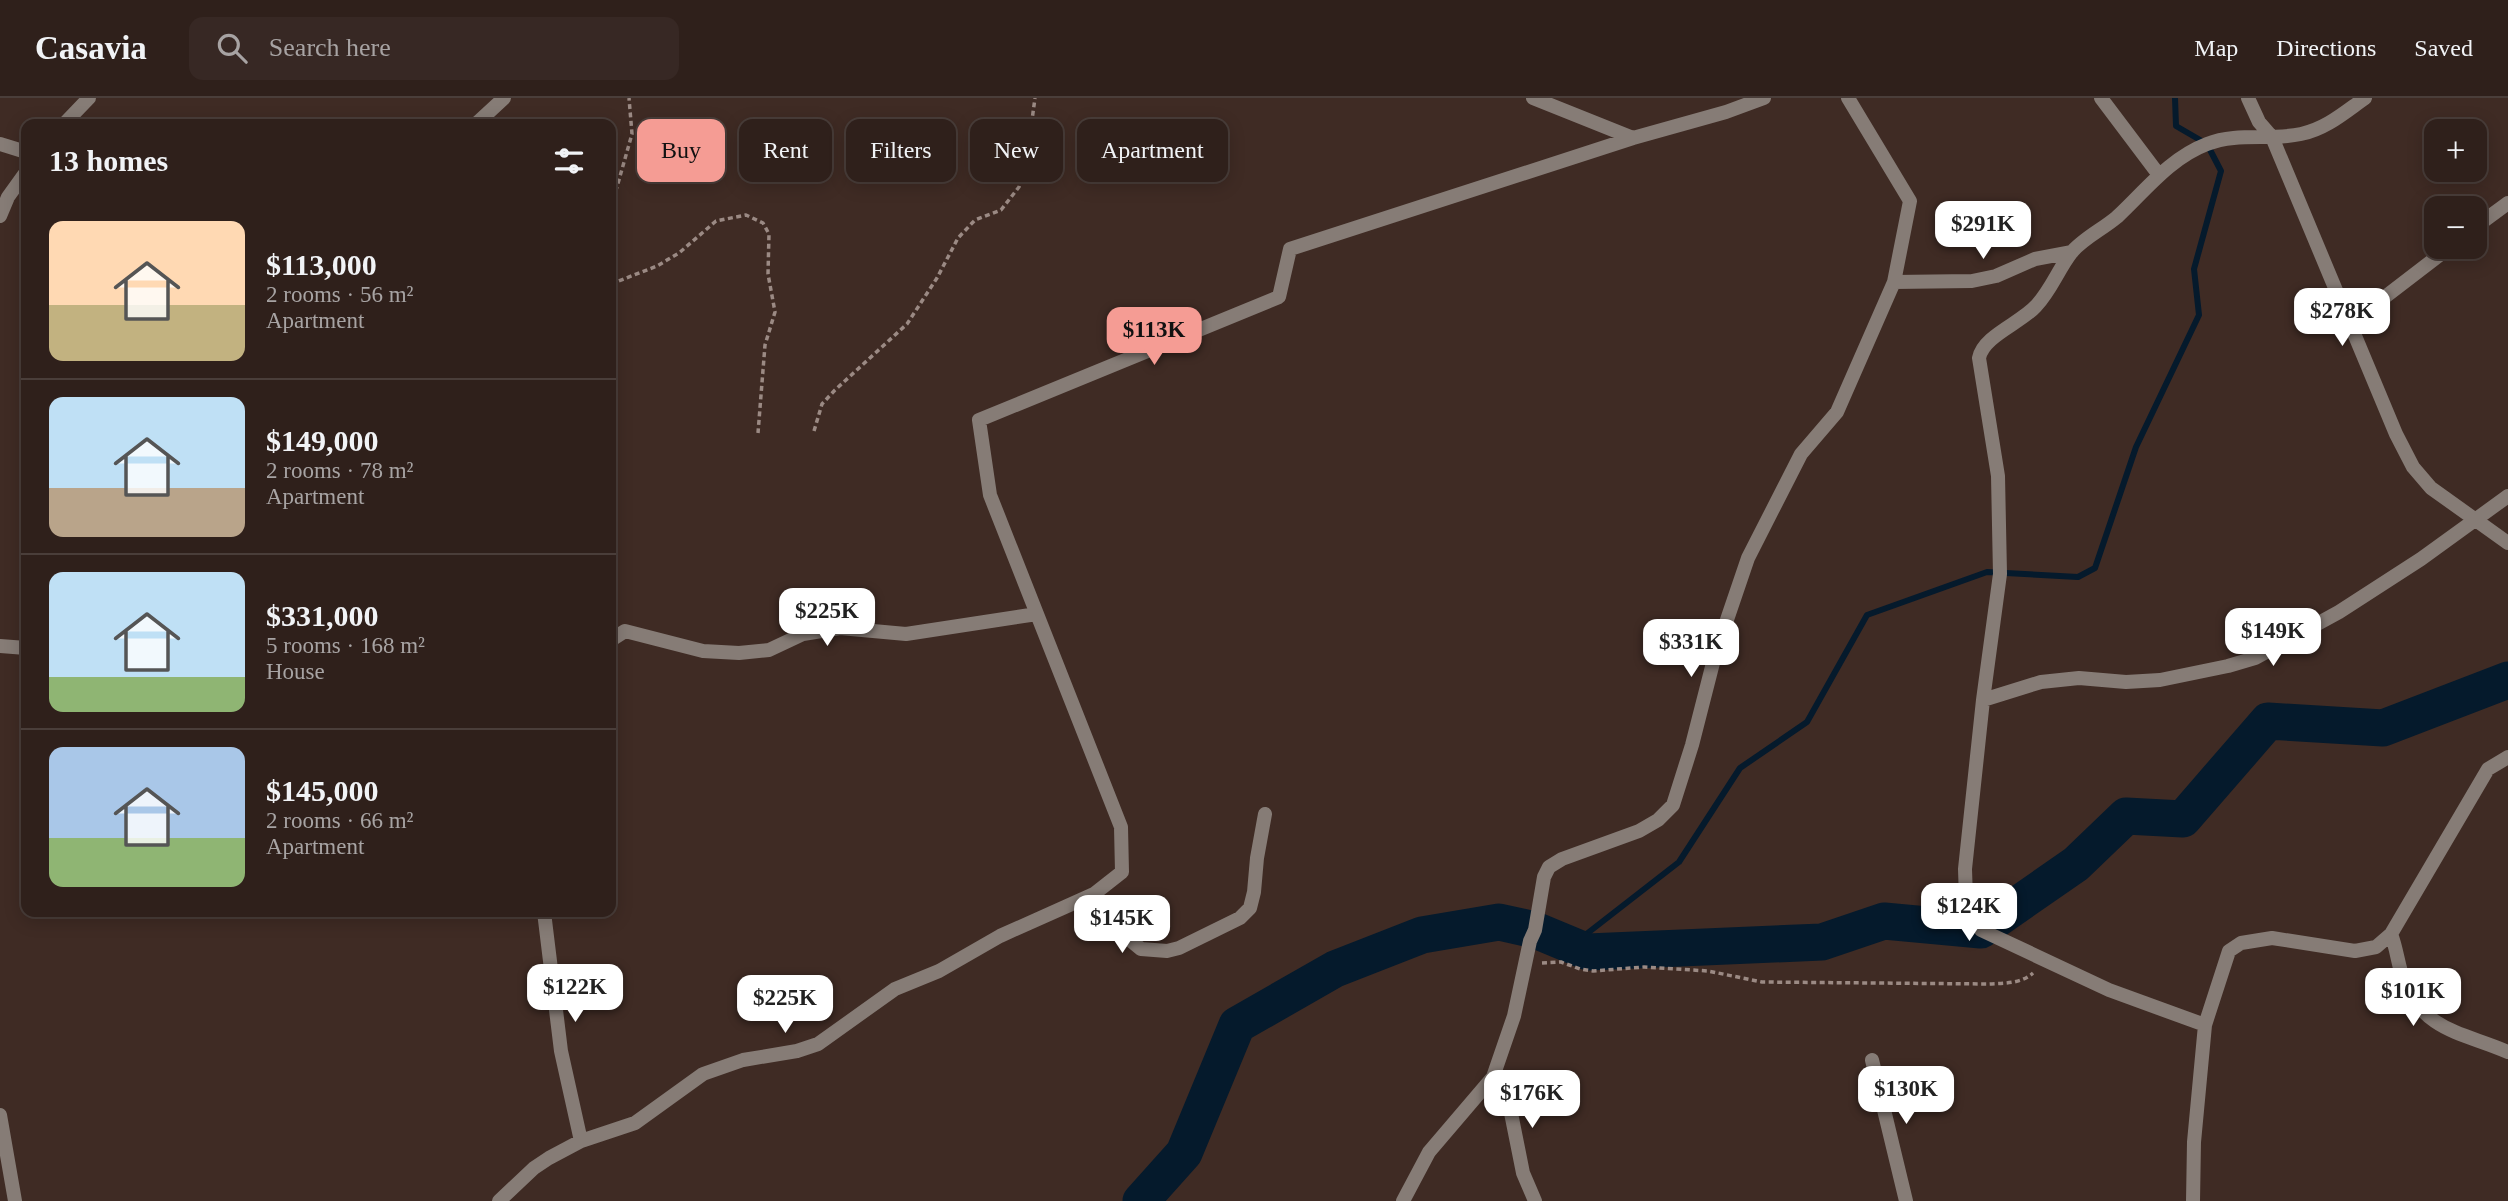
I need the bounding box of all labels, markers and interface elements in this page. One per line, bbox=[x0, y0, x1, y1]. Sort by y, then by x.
search box bbox=[189, 17, 679, 80]
icon: search bbox=[213, 29, 251, 67]
text: Casavia bbox=[35, 30, 147, 66]
text: Search here bbox=[269, 33, 391, 62]
text: Map bbox=[2194, 35, 2238, 61]
text: Directions bbox=[2276, 35, 2376, 61]
text: Saved bbox=[2414, 35, 2473, 61]
chip: Buy bbox=[637, 119, 725, 182]
chip: Rent bbox=[739, 119, 832, 182]
chip: Filters bbox=[846, 119, 956, 182]
chip: New bbox=[970, 119, 1063, 182]
chip: Apartment bbox=[1077, 119, 1228, 182]
map controls bbox=[2424, 119, 2487, 259]
button: + bbox=[2424, 119, 2487, 182]
icon: filters bbox=[550, 142, 588, 180]
text: 13 homes bbox=[49, 144, 168, 177]
button: − bbox=[2424, 196, 2487, 259]
pin: $291K bbox=[1934, 202, 2032, 261]
text: $291K bbox=[1951, 211, 2015, 236]
text: $113,000 bbox=[266, 248, 377, 281]
icon: home bbox=[105, 249, 189, 333]
text: 2 rooms · 56 m² bbox=[266, 282, 413, 307]
pin: $278K bbox=[2293, 288, 2391, 348]
text: $278K bbox=[2310, 298, 2374, 323]
text: Apartment bbox=[266, 308, 364, 333]
pin: $113K bbox=[1105, 308, 1203, 367]
text: $113K bbox=[1123, 317, 1185, 342]
text: $149,000 bbox=[266, 424, 379, 457]
icon: home bbox=[105, 425, 189, 509]
text: 2 rooms · 78 m² bbox=[266, 458, 413, 483]
text: Apartment bbox=[266, 484, 364, 509]
pin: $225K bbox=[778, 588, 876, 648]
text: $225K bbox=[795, 598, 859, 623]
text: $331,000 bbox=[266, 599, 379, 632]
icon: home bbox=[105, 600, 189, 684]
pin: $149K bbox=[2224, 608, 2322, 668]
text: $149K bbox=[2241, 618, 2305, 643]
pin: $331K bbox=[1642, 620, 1740, 679]
text: $331K bbox=[1659, 629, 1723, 654]
text: 5 rooms · 168 m² bbox=[266, 633, 425, 658]
text: House bbox=[266, 659, 325, 684]
text: $145,000 bbox=[266, 774, 379, 807]
icon: home bbox=[105, 775, 189, 859]
text: 2 rooms · 66 m² bbox=[266, 808, 413, 833]
text: Apartment bbox=[266, 834, 364, 859]
pin: $124K bbox=[1920, 884, 2018, 943]
text: $124K bbox=[1937, 893, 2001, 918]
pin: $145K bbox=[1073, 896, 1171, 955]
text: $145K bbox=[1090, 905, 1154, 930]
pin: $122K bbox=[526, 964, 624, 1024]
pin: $101K bbox=[2364, 968, 2462, 1028]
text: $122K bbox=[543, 974, 607, 999]
pin: $225K bbox=[736, 976, 834, 1035]
text: $101K bbox=[2381, 978, 2445, 1003]
text: $225K bbox=[753, 985, 817, 1010]
pin: $130K bbox=[1857, 1066, 1955, 1126]
pin: $176K bbox=[1483, 1070, 1581, 1130]
text: $130K bbox=[1874, 1076, 1938, 1101]
text: $176K bbox=[1500, 1080, 1564, 1105]

